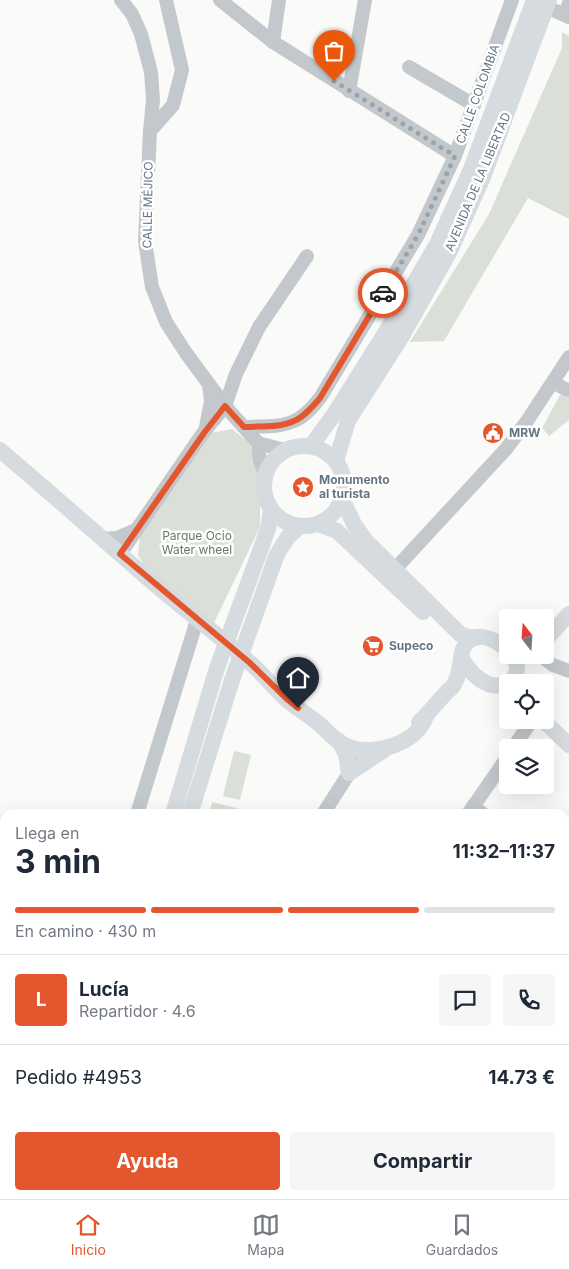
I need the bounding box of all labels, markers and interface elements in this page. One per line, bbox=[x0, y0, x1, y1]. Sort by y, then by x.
pin bbox=[313, 30, 355, 81]
icon: bag bbox=[320, 37, 348, 65]
street label: CALLE COLOMBIA bbox=[453, 42, 502, 146]
street label: AVENIDA DE LA LIBERTAD bbox=[441, 110, 514, 253]
street label: CALLE MÉJICO bbox=[139, 161, 156, 249]
courier bbox=[358, 268, 408, 318]
icon: car bbox=[369, 279, 397, 307]
public building icon: MRW bbox=[481, 421, 505, 445]
place label: MRW bbox=[509, 425, 541, 440]
place label: Monumento al turista bbox=[319, 472, 390, 501]
place icon: Monumento al turista bbox=[291, 475, 315, 499]
park label: Parque Ocio Water wheel bbox=[162, 528, 232, 557]
north arrow bbox=[499, 609, 554, 664]
map controls bbox=[499, 609, 554, 794]
supermarket icon: Supeco bbox=[361, 634, 385, 658]
place label: Supeco bbox=[389, 638, 433, 653]
pin bbox=[277, 657, 319, 708]
icon: home bbox=[284, 664, 312, 692]
button: locate bbox=[499, 674, 554, 729]
button: layers bbox=[499, 739, 554, 794]
text: Llega en bbox=[15, 823, 79, 843]
text: 11:32–11:37 bbox=[452, 840, 555, 863]
text: 3 min bbox=[15, 842, 101, 881]
text: En camino · 430 m bbox=[15, 921, 156, 941]
button: chat bbox=[439, 974, 491, 1026]
button: phone bbox=[503, 974, 555, 1026]
text: Lucía bbox=[79, 978, 129, 1001]
text: L bbox=[36, 988, 46, 1011]
text: Repartidor · 4.6 bbox=[79, 1001, 196, 1021]
text: Pedido #4953 bbox=[15, 1066, 142, 1089]
text: 14.73 € bbox=[488, 1066, 555, 1089]
button: Ayuda bbox=[15, 1132, 280, 1190]
button: Compartir bbox=[290, 1132, 555, 1190]
tab: Inicio bbox=[71, 1211, 106, 1258]
tab: Mapa bbox=[247, 1211, 284, 1258]
tab: Guardados bbox=[426, 1211, 498, 1258]

